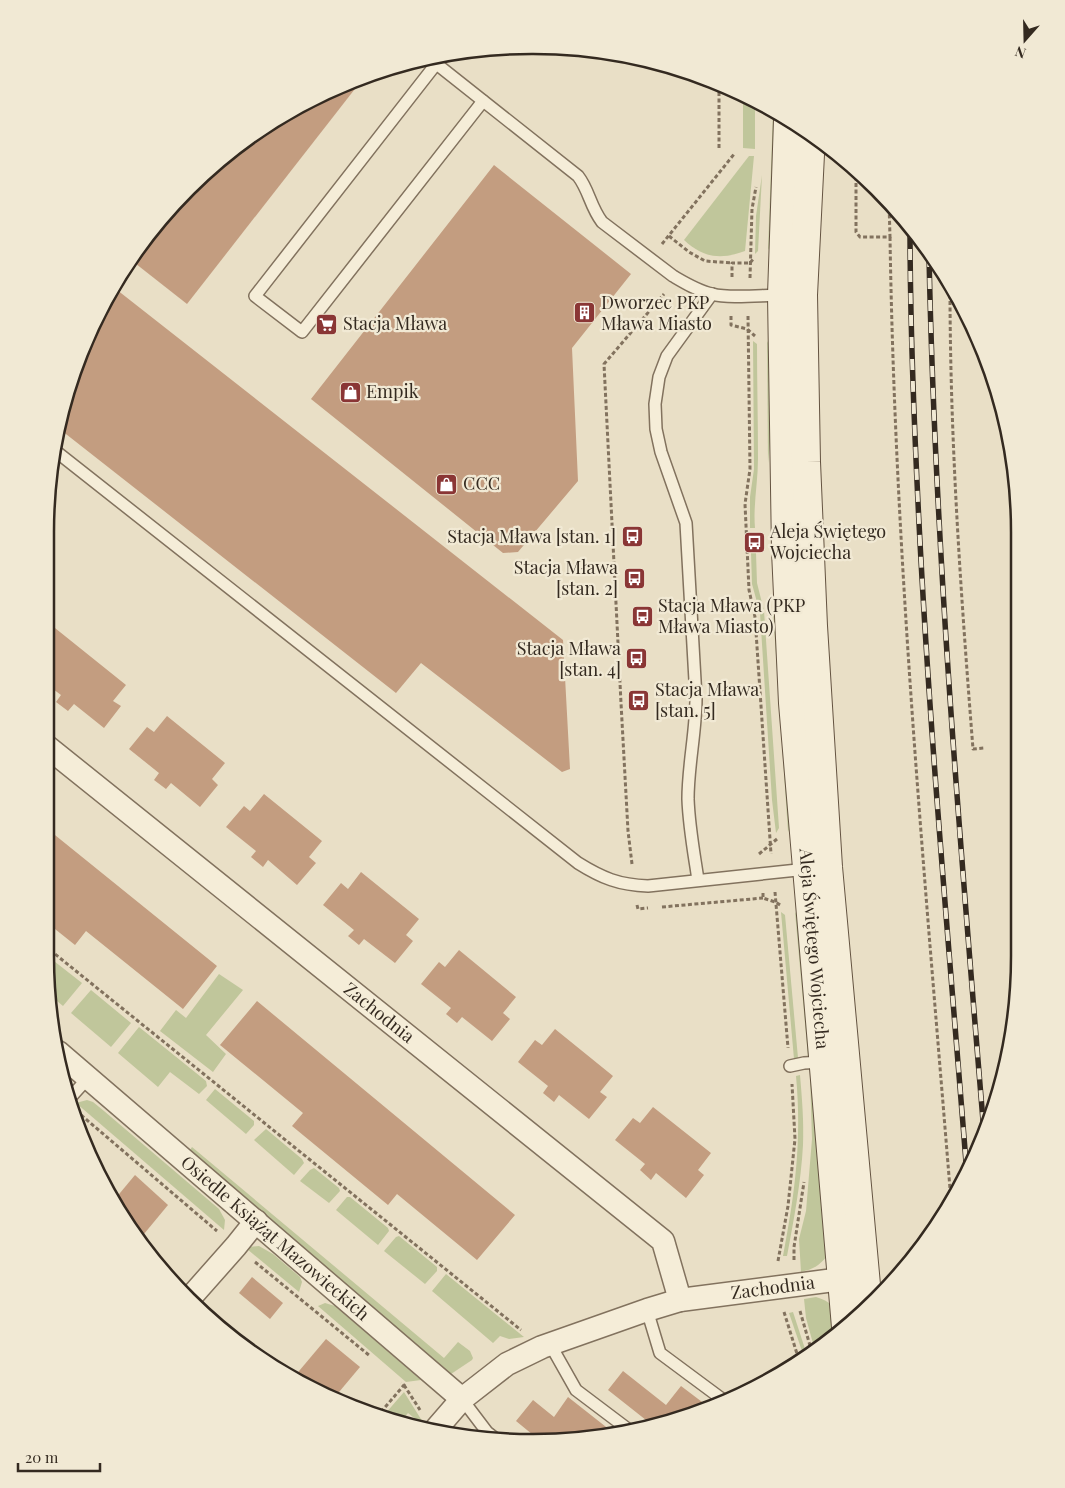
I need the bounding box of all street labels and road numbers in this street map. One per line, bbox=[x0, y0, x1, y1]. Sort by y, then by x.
street label: Aleja Świętego Wojciecha bbox=[794, 846, 835, 1050]
street label: Zachodnia bbox=[339, 976, 420, 1048]
street label: Osiedle Książąt Mazowieckich bbox=[176, 1150, 375, 1326]
street label: Zachodnia bbox=[729, 1270, 816, 1304]

